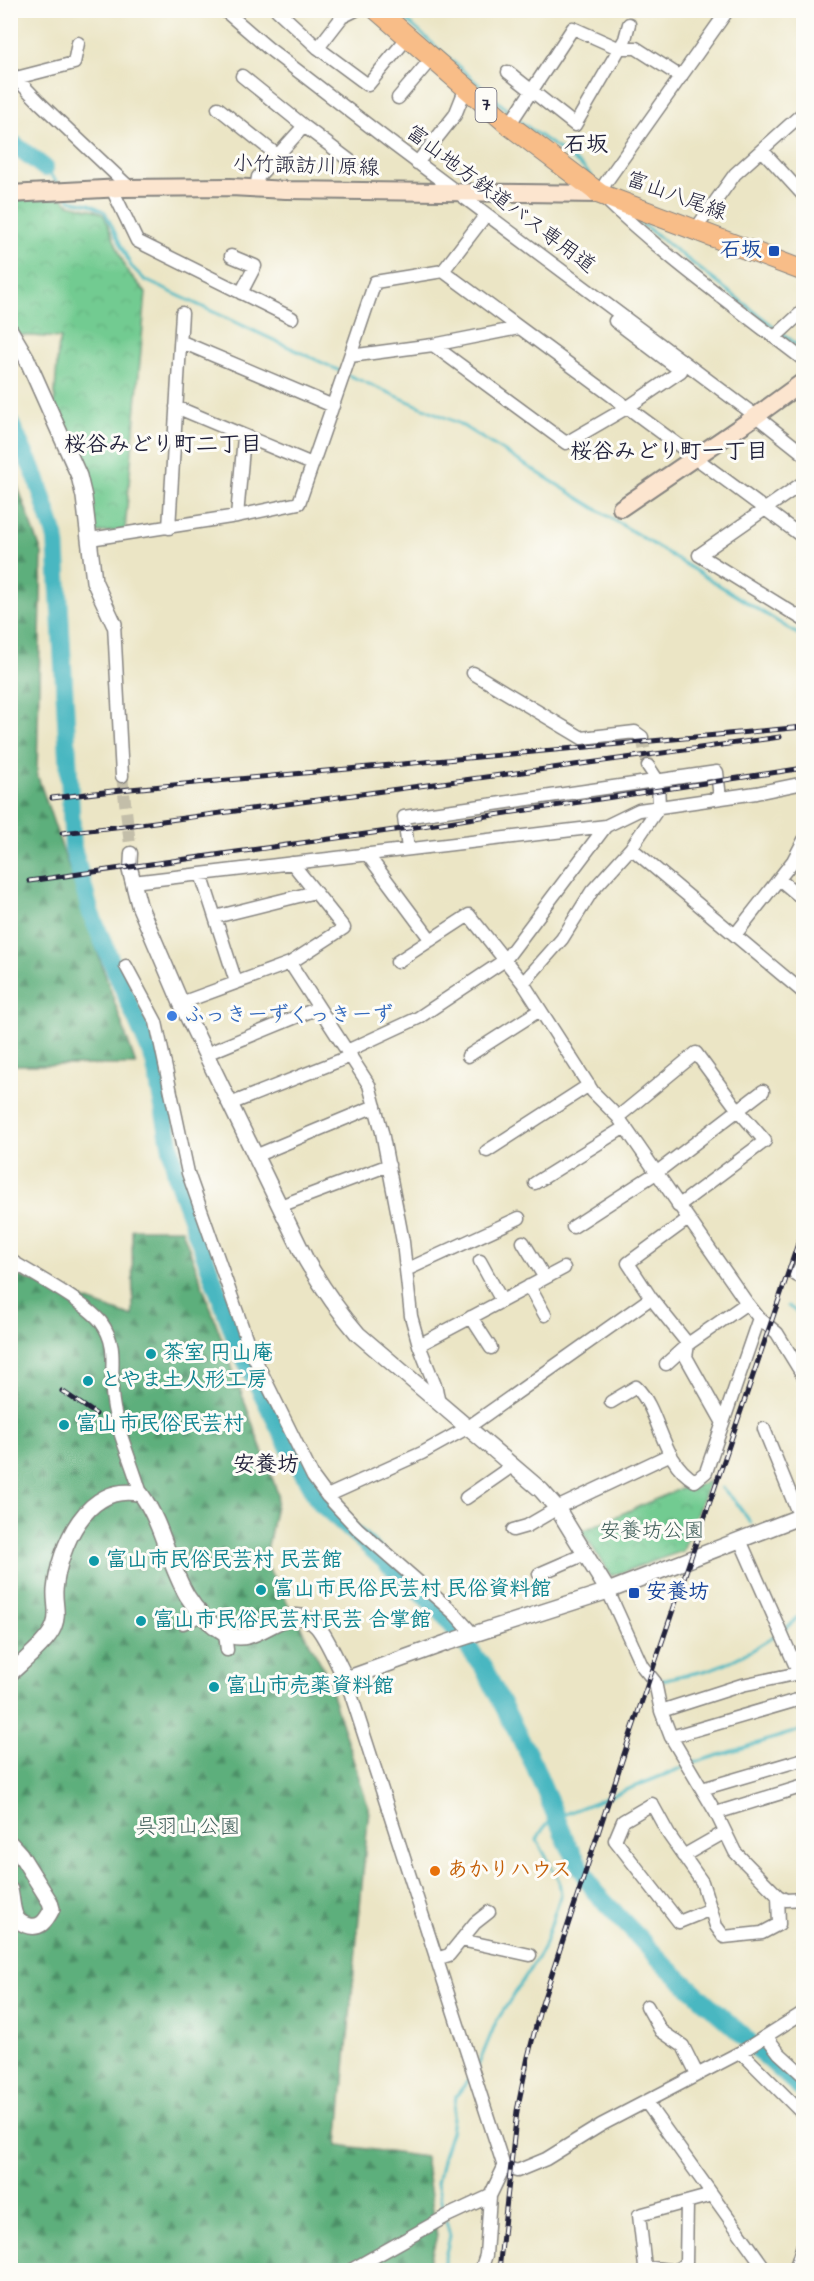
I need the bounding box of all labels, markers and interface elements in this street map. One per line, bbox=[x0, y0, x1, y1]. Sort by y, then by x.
road number: 7 bbox=[476, 88, 496, 122]
street label: 富山地方鉄道バス専用道 bbox=[399, 119, 601, 281]
district label: 石坂 bbox=[564, 130, 608, 162]
street label: 小竹諏訪川原線 bbox=[232, 149, 380, 185]
street label: 富山八尾線 bbox=[622, 165, 730, 229]
place label: 石坂 bbox=[720, 236, 762, 266]
marker: 石坂 bbox=[767, 244, 781, 258]
district label: 桜谷みどり町二丁目 bbox=[64, 430, 262, 462]
district label: 桜谷みどり町一丁目 bbox=[570, 437, 768, 469]
place label: ふっきーずくっきーず bbox=[184, 1001, 394, 1031]
marker: ふっきーずくっきーず bbox=[165, 1009, 179, 1023]
place label: 茶室 円山庵 bbox=[163, 1339, 273, 1369]
marker: 茶室 円山庵 bbox=[144, 1347, 158, 1361]
place label: とやま土人形工房 bbox=[100, 1366, 268, 1396]
marker: とやま土人形工房 bbox=[81, 1374, 95, 1388]
place label: 富山市民俗民芸村 bbox=[76, 1410, 244, 1440]
marker: 富山市民俗民芸村 bbox=[57, 1418, 71, 1432]
district label: 安養坊 bbox=[233, 1450, 299, 1482]
park label: 安養坊公園 bbox=[600, 1517, 705, 1547]
place label: 富山市民俗民芸村 民芸館 bbox=[106, 1546, 342, 1576]
marker: 富山市民俗民芸村 民芸館 bbox=[87, 1554, 101, 1568]
place label: 富山市民俗民芸村 民俗資料館 bbox=[273, 1575, 551, 1605]
place label: 安養坊 bbox=[646, 1578, 709, 1608]
marker: 富山市民俗民芸村 民俗資料館 bbox=[254, 1583, 268, 1597]
marker: 安養坊 bbox=[627, 1586, 641, 1600]
place label: 富山市民俗民芸村民芸 合掌館 bbox=[153, 1606, 431, 1636]
marker: 富山市民俗民芸村民芸 合掌館 bbox=[134, 1614, 148, 1628]
place label: 富山市売薬資料館 bbox=[226, 1672, 394, 1702]
marker: 富山市売薬資料館 bbox=[207, 1680, 221, 1694]
park label: 呉羽山公園 bbox=[136, 1813, 241, 1843]
place label: あかりハウス bbox=[447, 1856, 572, 1886]
marker: あかりハウス bbox=[428, 1864, 442, 1878]

